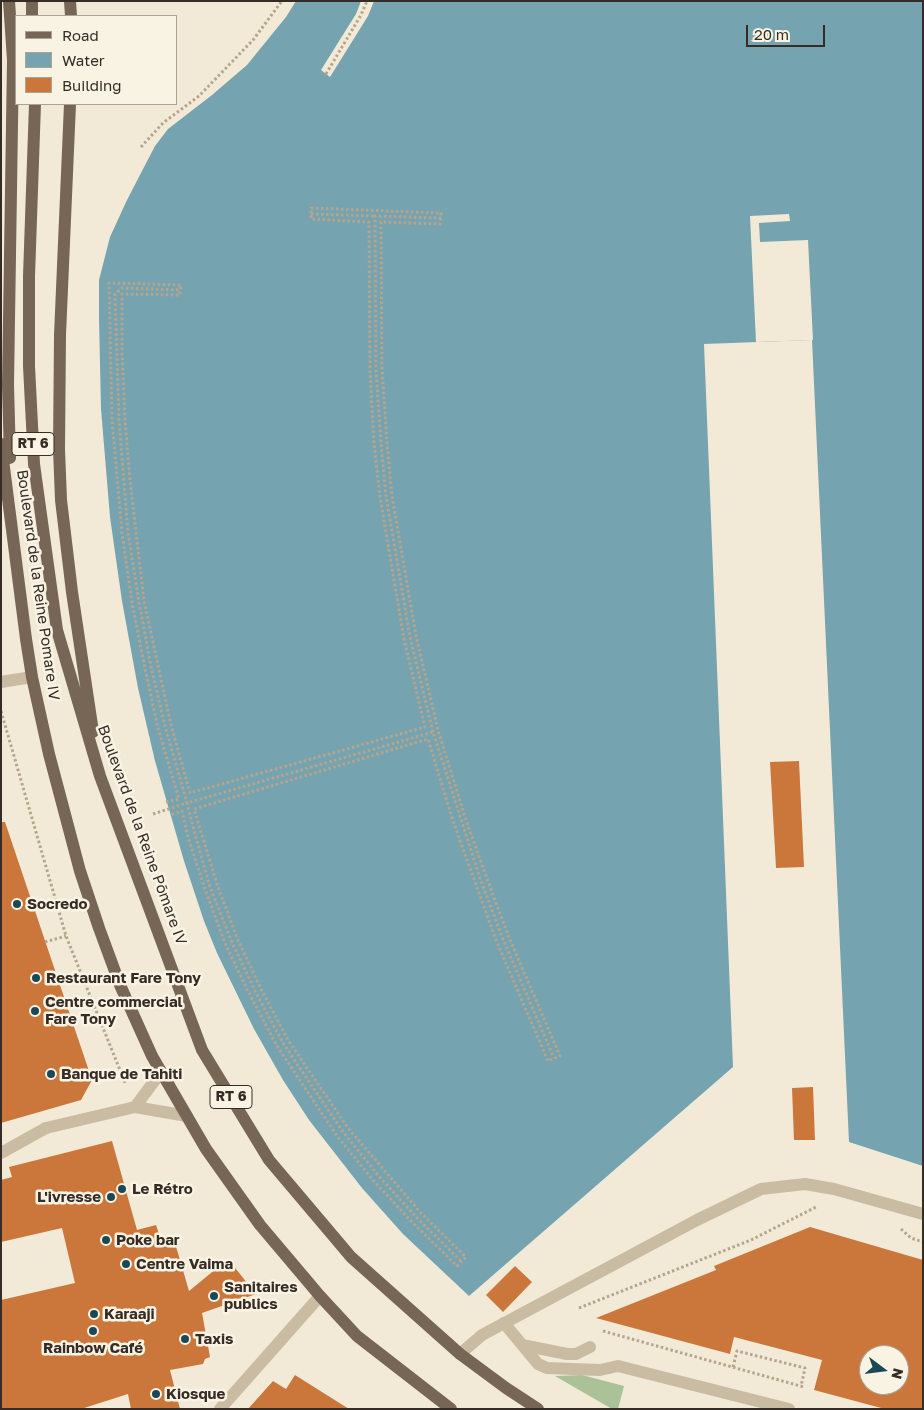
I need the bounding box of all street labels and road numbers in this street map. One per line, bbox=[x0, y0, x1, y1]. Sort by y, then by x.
road number: RT 6 bbox=[12, 432, 54, 456]
street label: Boulevard de la Reine Pomare IV bbox=[13, 469, 63, 701]
street label: Boulevard de la Reine Pōmare IV bbox=[94, 723, 190, 947]
road number: RT 6 bbox=[210, 1086, 252, 1108]

